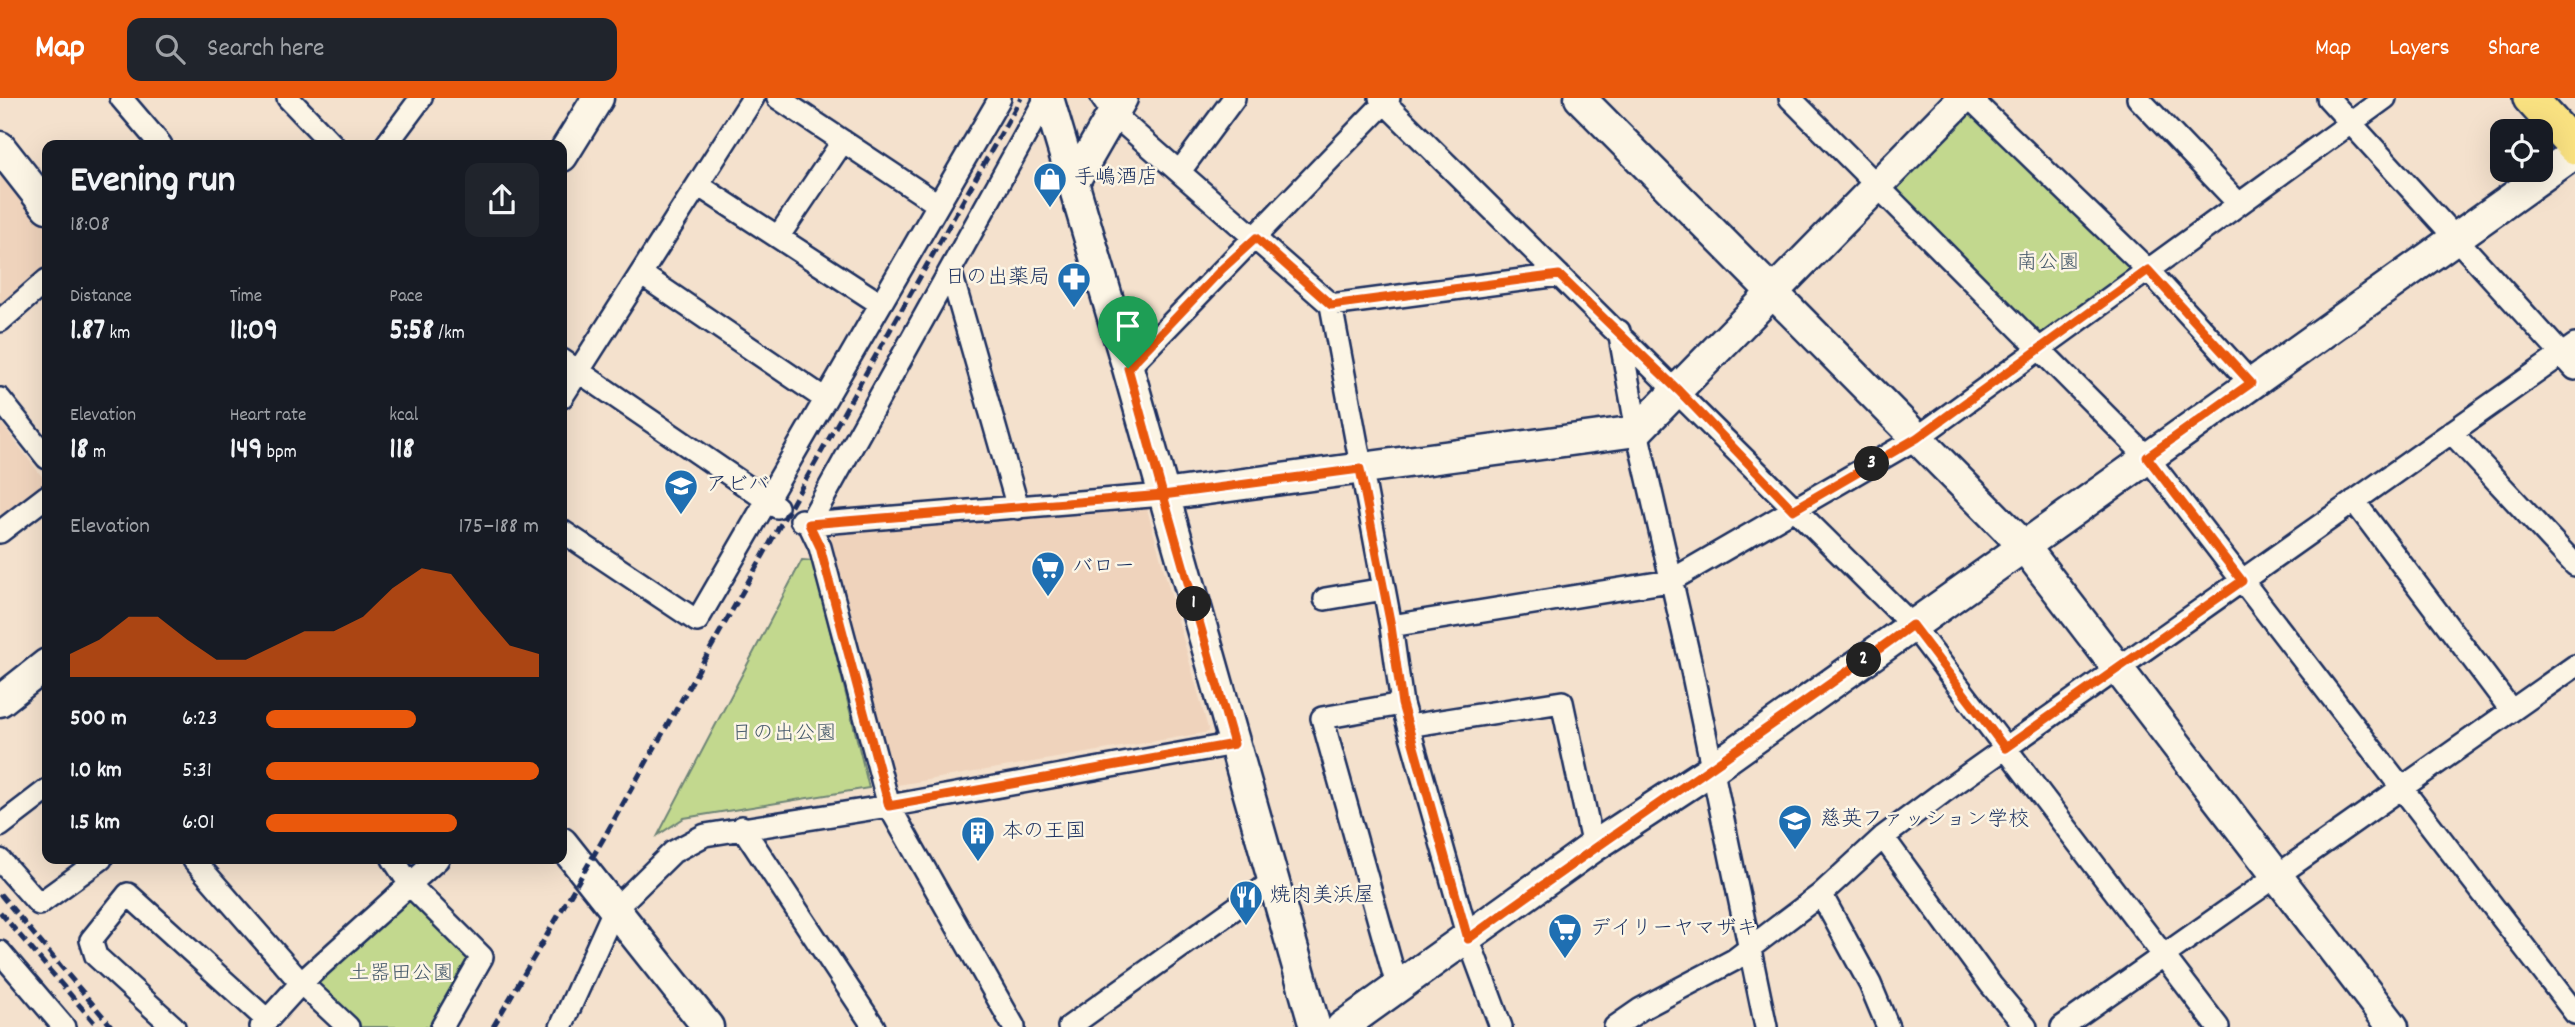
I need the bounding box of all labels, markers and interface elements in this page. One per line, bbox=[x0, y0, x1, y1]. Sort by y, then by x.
search box bbox=[127, 18, 617, 81]
text: Map bbox=[35, 26, 85, 73]
icon: search bbox=[151, 30, 189, 68]
text: Search here bbox=[207, 31, 325, 68]
text: Map bbox=[2315, 32, 2351, 66]
text: Layers bbox=[2389, 32, 2450, 66]
text: Share bbox=[2488, 32, 2540, 66]
map controls bbox=[2490, 119, 2553, 182]
button: locate bbox=[2490, 119, 2553, 182]
text: Evening run bbox=[70, 155, 235, 210]
shop icon: 手嶋酒店 bbox=[1031, 160, 1069, 209]
button: share bbox=[465, 163, 539, 237]
place label: 手嶋酒店 bbox=[1074, 164, 1158, 194]
text: 18:08 bbox=[70, 209, 110, 242]
park label: 南公園 bbox=[2017, 249, 2080, 279]
pharmacy icon: 日の出薬局 bbox=[1055, 260, 1093, 309]
place label: 日の出薬局 bbox=[945, 264, 1050, 294]
text: Distance bbox=[70, 284, 132, 311]
text: Time bbox=[230, 284, 262, 311]
text: Pace bbox=[389, 284, 423, 311]
pin bbox=[1098, 296, 1158, 368]
icon: arrive bbox=[1109, 307, 1147, 345]
text: 1.87 bbox=[70, 311, 105, 354]
text: 11:09 bbox=[230, 311, 278, 354]
text: 5:58 bbox=[389, 311, 434, 354]
text: km bbox=[105, 321, 130, 348]
text: /km bbox=[434, 321, 465, 348]
text: Elevation bbox=[70, 403, 136, 430]
text: Heart rate bbox=[230, 403, 306, 430]
text: kcal bbox=[389, 403, 418, 430]
text: 18 bbox=[70, 430, 89, 473]
text: 149 bbox=[230, 430, 262, 473]
text: 118 bbox=[389, 430, 415, 473]
text: m bbox=[89, 440, 106, 467]
text: bpm bbox=[262, 440, 297, 467]
pin: 3 bbox=[1854, 446, 1890, 482]
text: 3 bbox=[1867, 450, 1876, 477]
school or university icon: アビバ bbox=[662, 467, 700, 516]
place label: アビバ bbox=[706, 471, 769, 501]
text: Elevation bbox=[70, 511, 150, 544]
text: 175–188 m bbox=[459, 511, 539, 544]
supermarket icon: バロー bbox=[1029, 549, 1067, 598]
place label: バロー bbox=[1072, 553, 1135, 583]
pin: 1 bbox=[1176, 587, 1212, 622]
text: 1 bbox=[1191, 590, 1196, 617]
pin: 2 bbox=[1846, 642, 1882, 678]
text: 2 bbox=[1859, 646, 1868, 673]
text: 500 m bbox=[70, 703, 127, 736]
text: 6:23 bbox=[182, 703, 217, 736]
park label: 日の出公園 bbox=[732, 720, 837, 750]
text: 1.0 km bbox=[70, 755, 122, 788]
text: 5:31 bbox=[182, 755, 212, 788]
school or university icon: 慈英ファッション学校 bbox=[1776, 802, 1814, 851]
place label: 慈英ファッション学校 bbox=[1820, 806, 2029, 836]
text: 1.5 km bbox=[70, 807, 120, 840]
text: 6:01 bbox=[182, 807, 215, 840]
building icon: 本の王国 bbox=[959, 814, 997, 863]
place label: 本の王国 bbox=[1002, 818, 1086, 848]
restaurant icon: 焼肉美浜屋 bbox=[1227, 878, 1265, 927]
place label: 焼肉美浜屋 bbox=[1270, 882, 1375, 912]
supermarket icon: デイリーヤマザキ bbox=[1546, 911, 1584, 960]
place label: デイリーヤマザキ bbox=[1590, 915, 1757, 945]
park label: 土器田公園 bbox=[349, 960, 454, 990]

